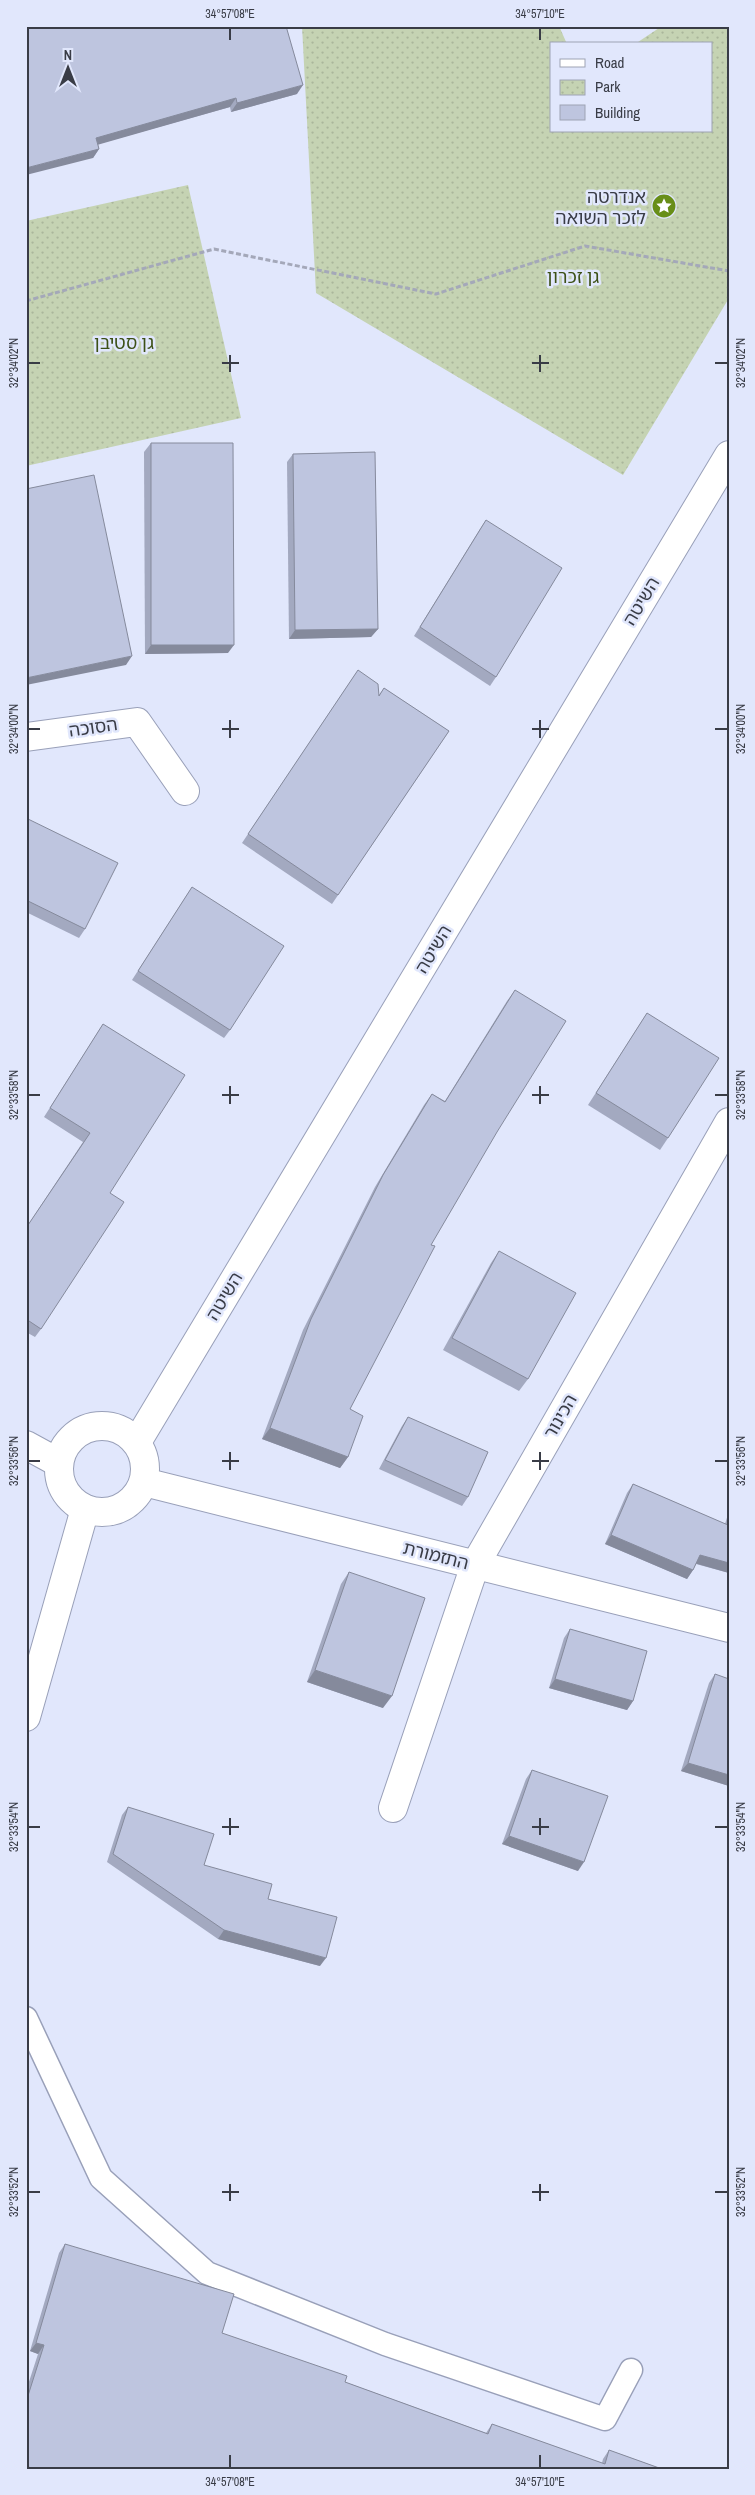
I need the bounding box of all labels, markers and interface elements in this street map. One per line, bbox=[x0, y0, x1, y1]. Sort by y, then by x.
text: 34°57'08"E bbox=[205, 6, 255, 22]
text: 34°57'10"E bbox=[515, 6, 565, 22]
north arrow bbox=[42, 42, 92, 92]
legend bbox=[550, 42, 712, 132]
text: N bbox=[64, 46, 72, 64]
text: Road bbox=[595, 52, 624, 73]
text: Park bbox=[595, 76, 621, 97]
text: Building bbox=[595, 102, 640, 123]
place label: אנדרטה לזכר השואה bbox=[555, 184, 646, 230]
place icon: אנדרטה לזכר השואה bbox=[651, 193, 677, 219]
park label: גן זכרון bbox=[547, 264, 600, 289]
park label: גן סטיבן bbox=[94, 330, 154, 355]
text: 32°34'02"N bbox=[6, 338, 22, 388]
text: 32°34'02"N bbox=[733, 338, 749, 388]
street label: השיטה bbox=[617, 572, 665, 630]
text: 32°34'00"N bbox=[6, 704, 22, 754]
text: 32°34'00"N bbox=[733, 704, 749, 754]
street label: הסוכה bbox=[67, 711, 119, 743]
street label: השיטה bbox=[409, 920, 457, 978]
text: 32°33'58"N bbox=[6, 1070, 22, 1120]
text: 32°33'58"N bbox=[733, 1070, 749, 1120]
street label: השיטה bbox=[200, 1267, 248, 1325]
street label: הכינור bbox=[537, 1389, 583, 1443]
text: 32°33'56"N bbox=[6, 1436, 22, 1486]
text: 32°33'56"N bbox=[733, 1436, 749, 1486]
street label: התזמורת bbox=[400, 1535, 472, 1575]
text: 32°33'54"N bbox=[6, 1802, 22, 1852]
text: 32°33'54"N bbox=[733, 1802, 749, 1852]
text: 32°33'52"N bbox=[6, 2167, 22, 2217]
text: 32°33'52"N bbox=[733, 2167, 749, 2217]
text: 34°57'08"E bbox=[205, 2474, 255, 2490]
text: 34°57'10"E bbox=[515, 2474, 565, 2490]

